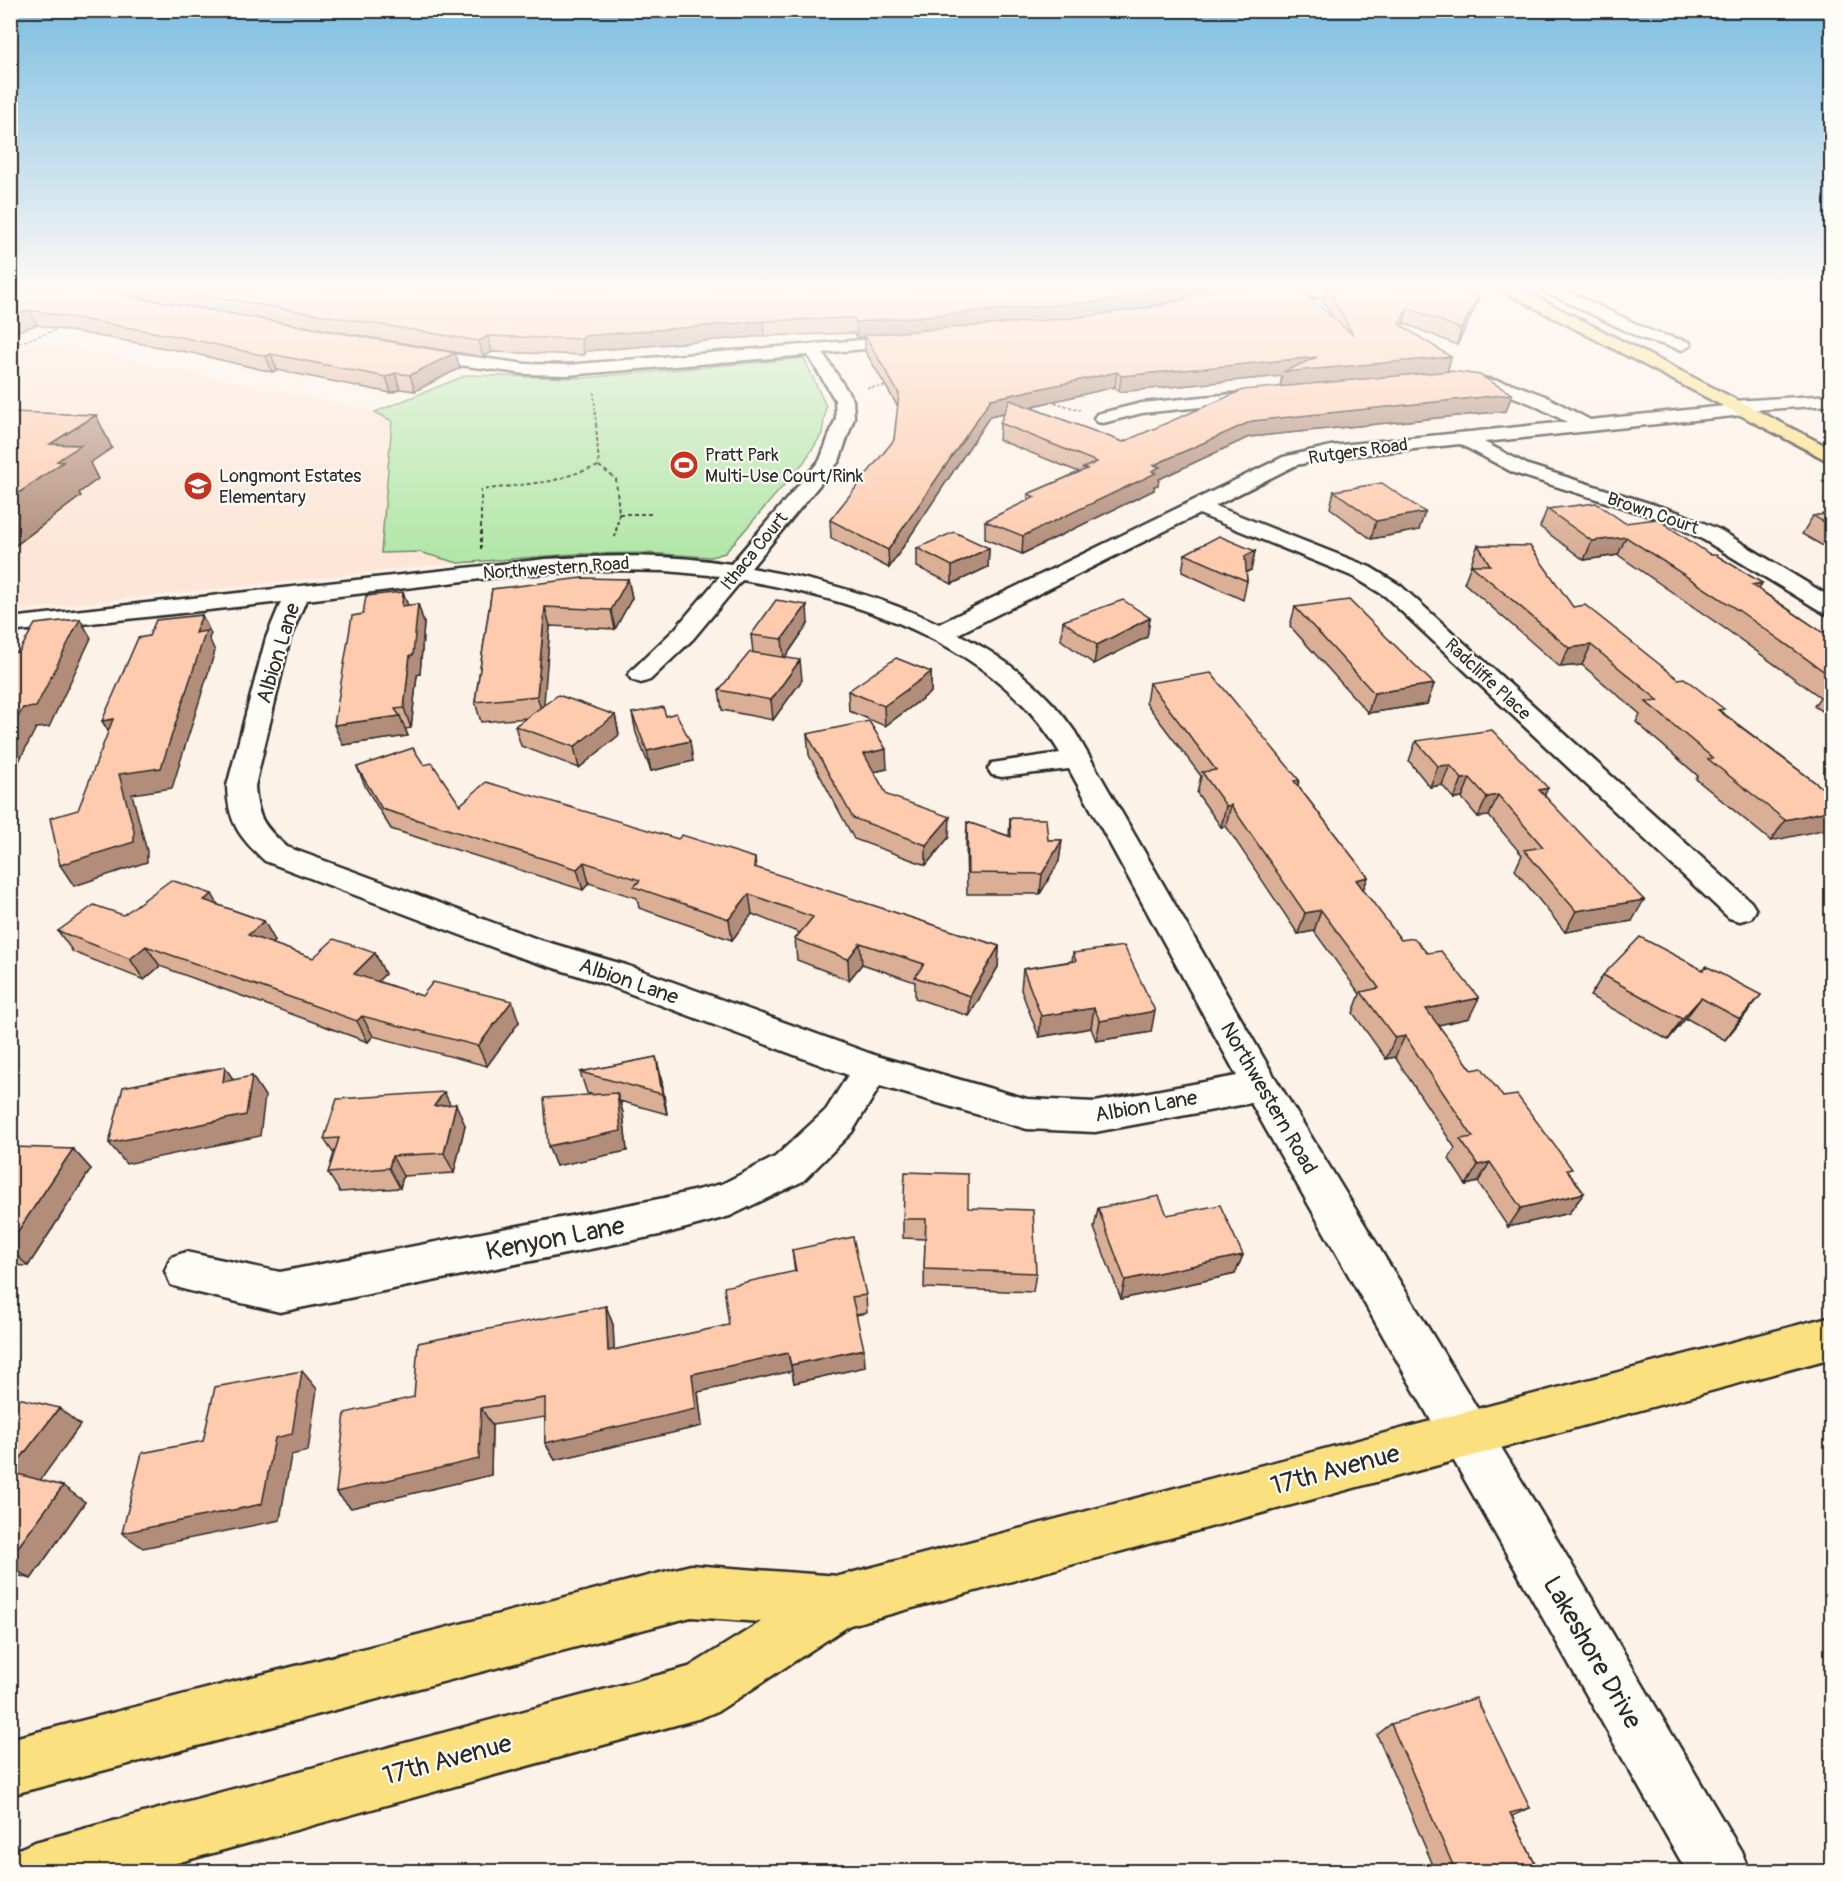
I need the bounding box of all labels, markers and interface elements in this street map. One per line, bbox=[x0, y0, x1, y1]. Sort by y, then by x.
street label: Rutgers Road bbox=[1307, 433, 1409, 470]
place label: Pratt Park Multi-Use Court/Rink bbox=[705, 444, 864, 488]
sports icon: Pratt Park Multi-Use Court/Rink bbox=[668, 449, 700, 481]
place label: Longmont Estates Elementary bbox=[219, 465, 361, 509]
school or university icon: Longmont Estates Elementary bbox=[182, 470, 214, 502]
street label: Brown Court bbox=[1604, 487, 1702, 540]
street label: Ithaca Court bbox=[716, 507, 793, 595]
street label: Northwestern Road bbox=[482, 552, 630, 585]
street label: Albion Lane bbox=[250, 599, 307, 707]
street label: Radcliffe Place bbox=[1440, 634, 1536, 725]
street label: Albion Lane bbox=[576, 952, 683, 1011]
street label: Northwestern Road bbox=[1214, 1017, 1323, 1179]
street label: Albion Lane bbox=[1093, 1084, 1200, 1129]
street label: Kenyon Lane bbox=[483, 1210, 628, 1268]
street label: 17th Avenue bbox=[1267, 1437, 1403, 1503]
street label: Lakeshore Drive bbox=[1536, 1570, 1649, 1735]
street label: 17th Avenue bbox=[379, 1727, 515, 1793]

